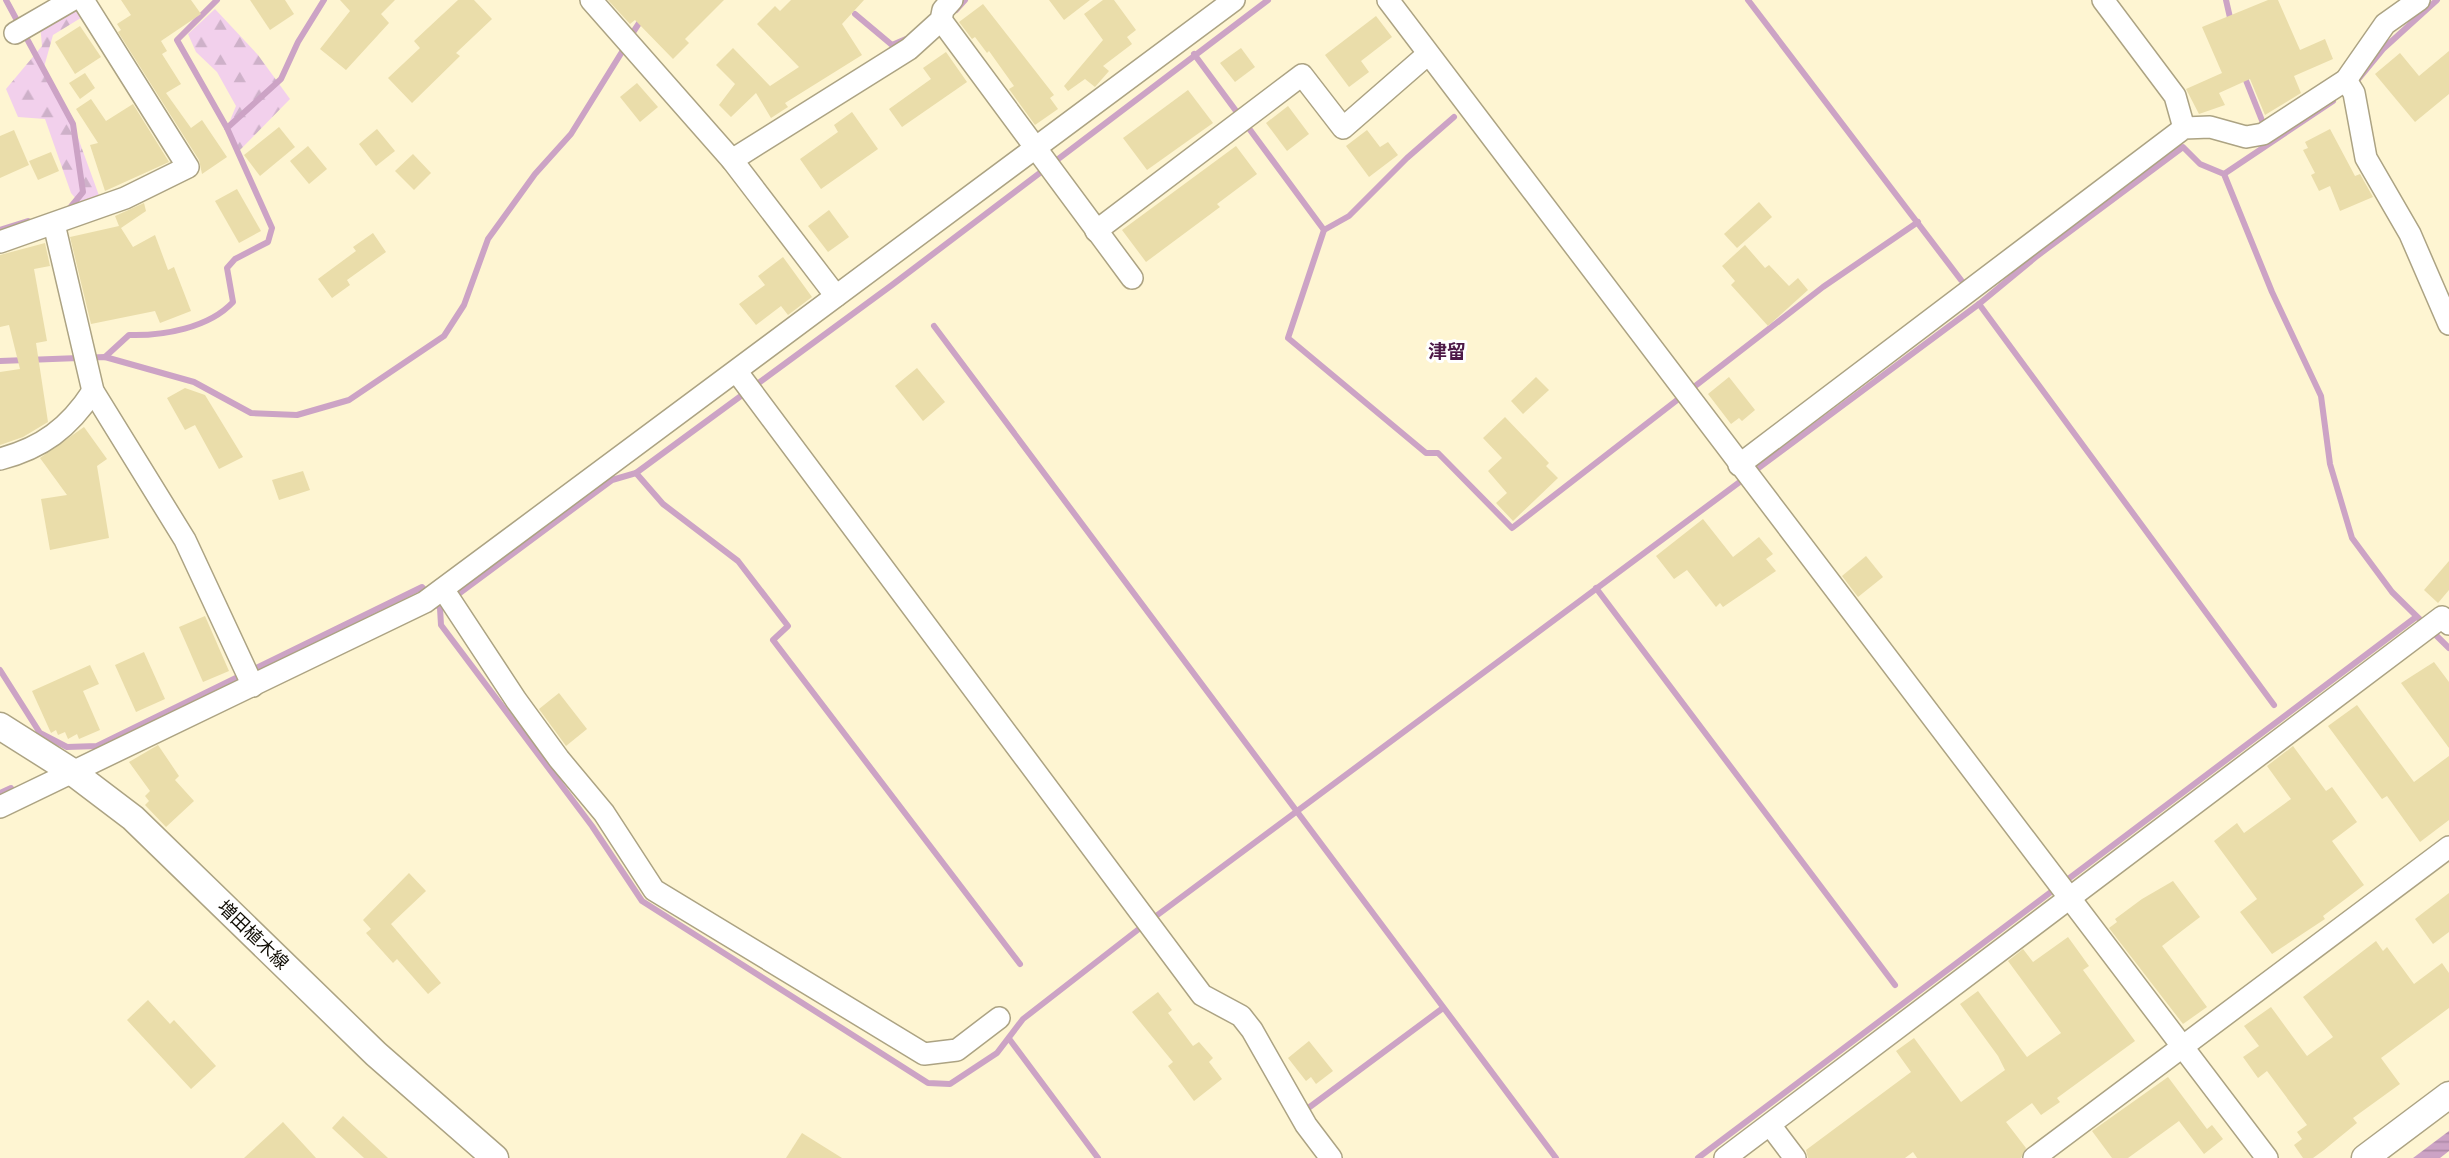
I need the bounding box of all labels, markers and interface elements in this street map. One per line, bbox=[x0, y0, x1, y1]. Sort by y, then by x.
district label: 津留 bbox=[1428, 340, 1466, 364]
street label: 増田植木線 bbox=[213, 896, 293, 974]

